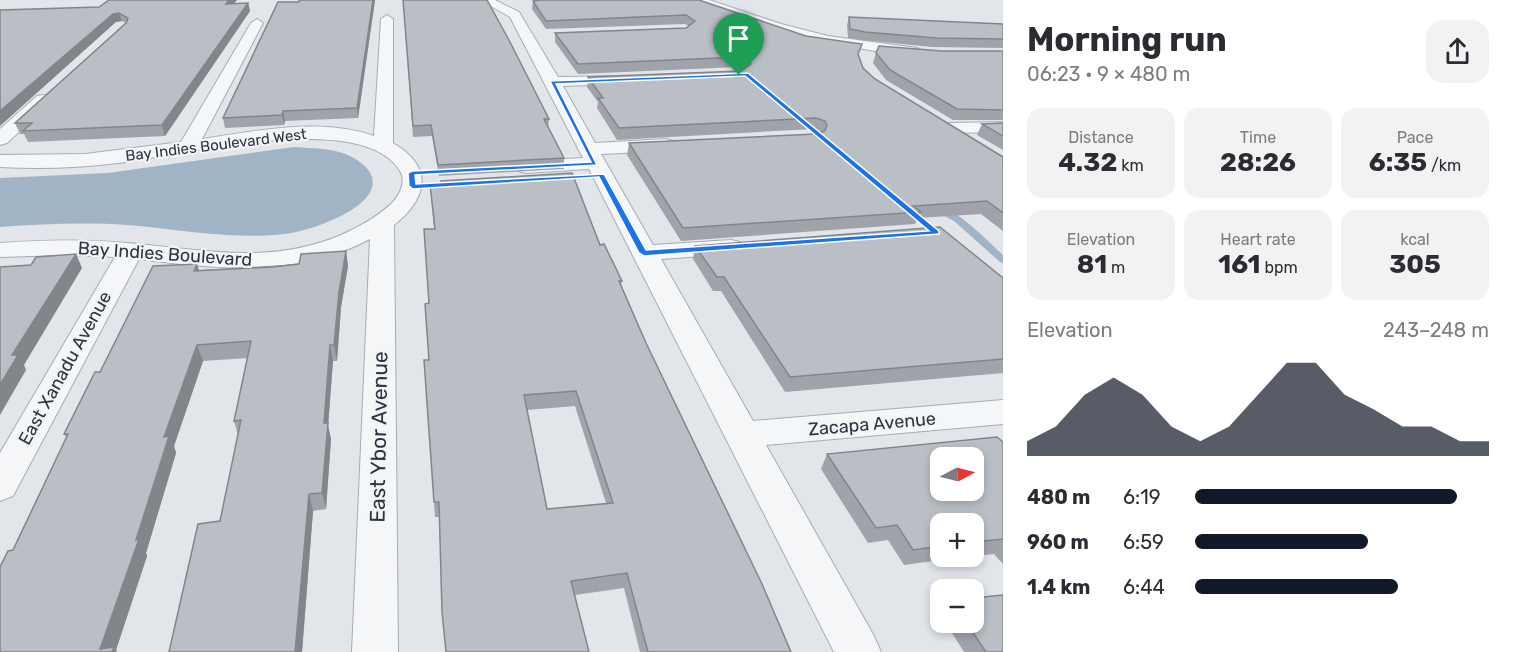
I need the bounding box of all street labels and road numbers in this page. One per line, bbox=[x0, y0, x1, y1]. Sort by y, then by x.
street label: Bay Indies Boulevard West bbox=[124, 125, 308, 165]
street label: Bay Indies Boulevard bbox=[77, 237, 253, 271]
street label: East Xanadu Avenue bbox=[14, 287, 116, 449]
street label: East Ybor Avenue bbox=[365, 351, 392, 523]
street label: Zacapa Avenue bbox=[807, 407, 937, 441]

